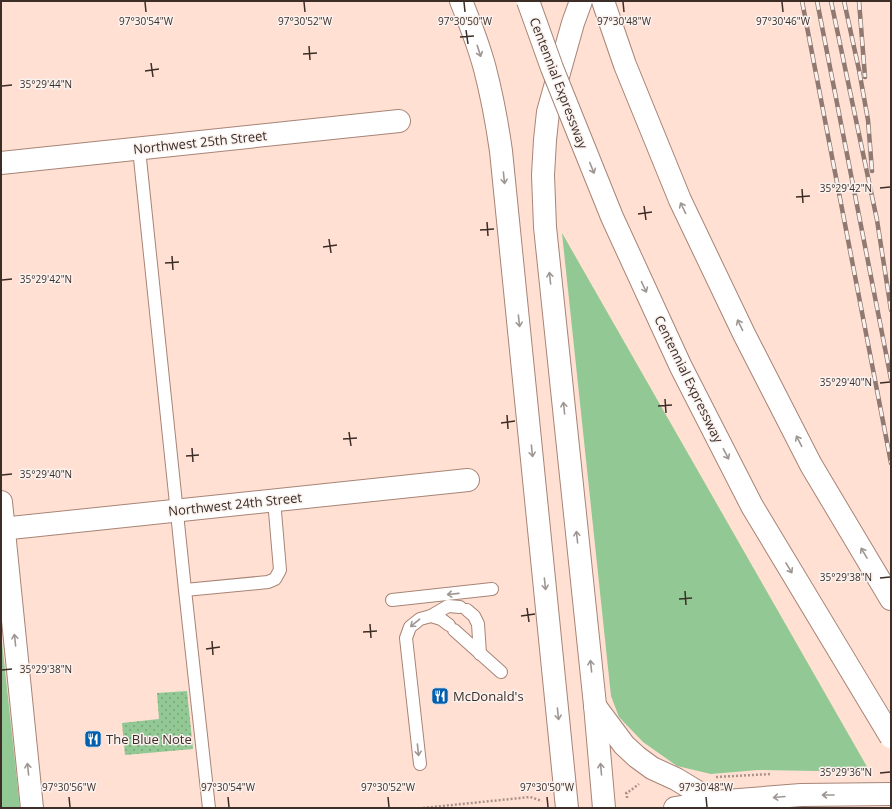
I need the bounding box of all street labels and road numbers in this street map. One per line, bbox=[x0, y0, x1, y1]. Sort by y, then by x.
street label: Centennial Expressway bbox=[526, 15, 593, 152]
street label: Northwest 25th Street bbox=[132, 126, 268, 158]
street label: Centennial Expressway bbox=[650, 312, 728, 446]
street label: Northwest 24th Street bbox=[167, 488, 303, 520]

